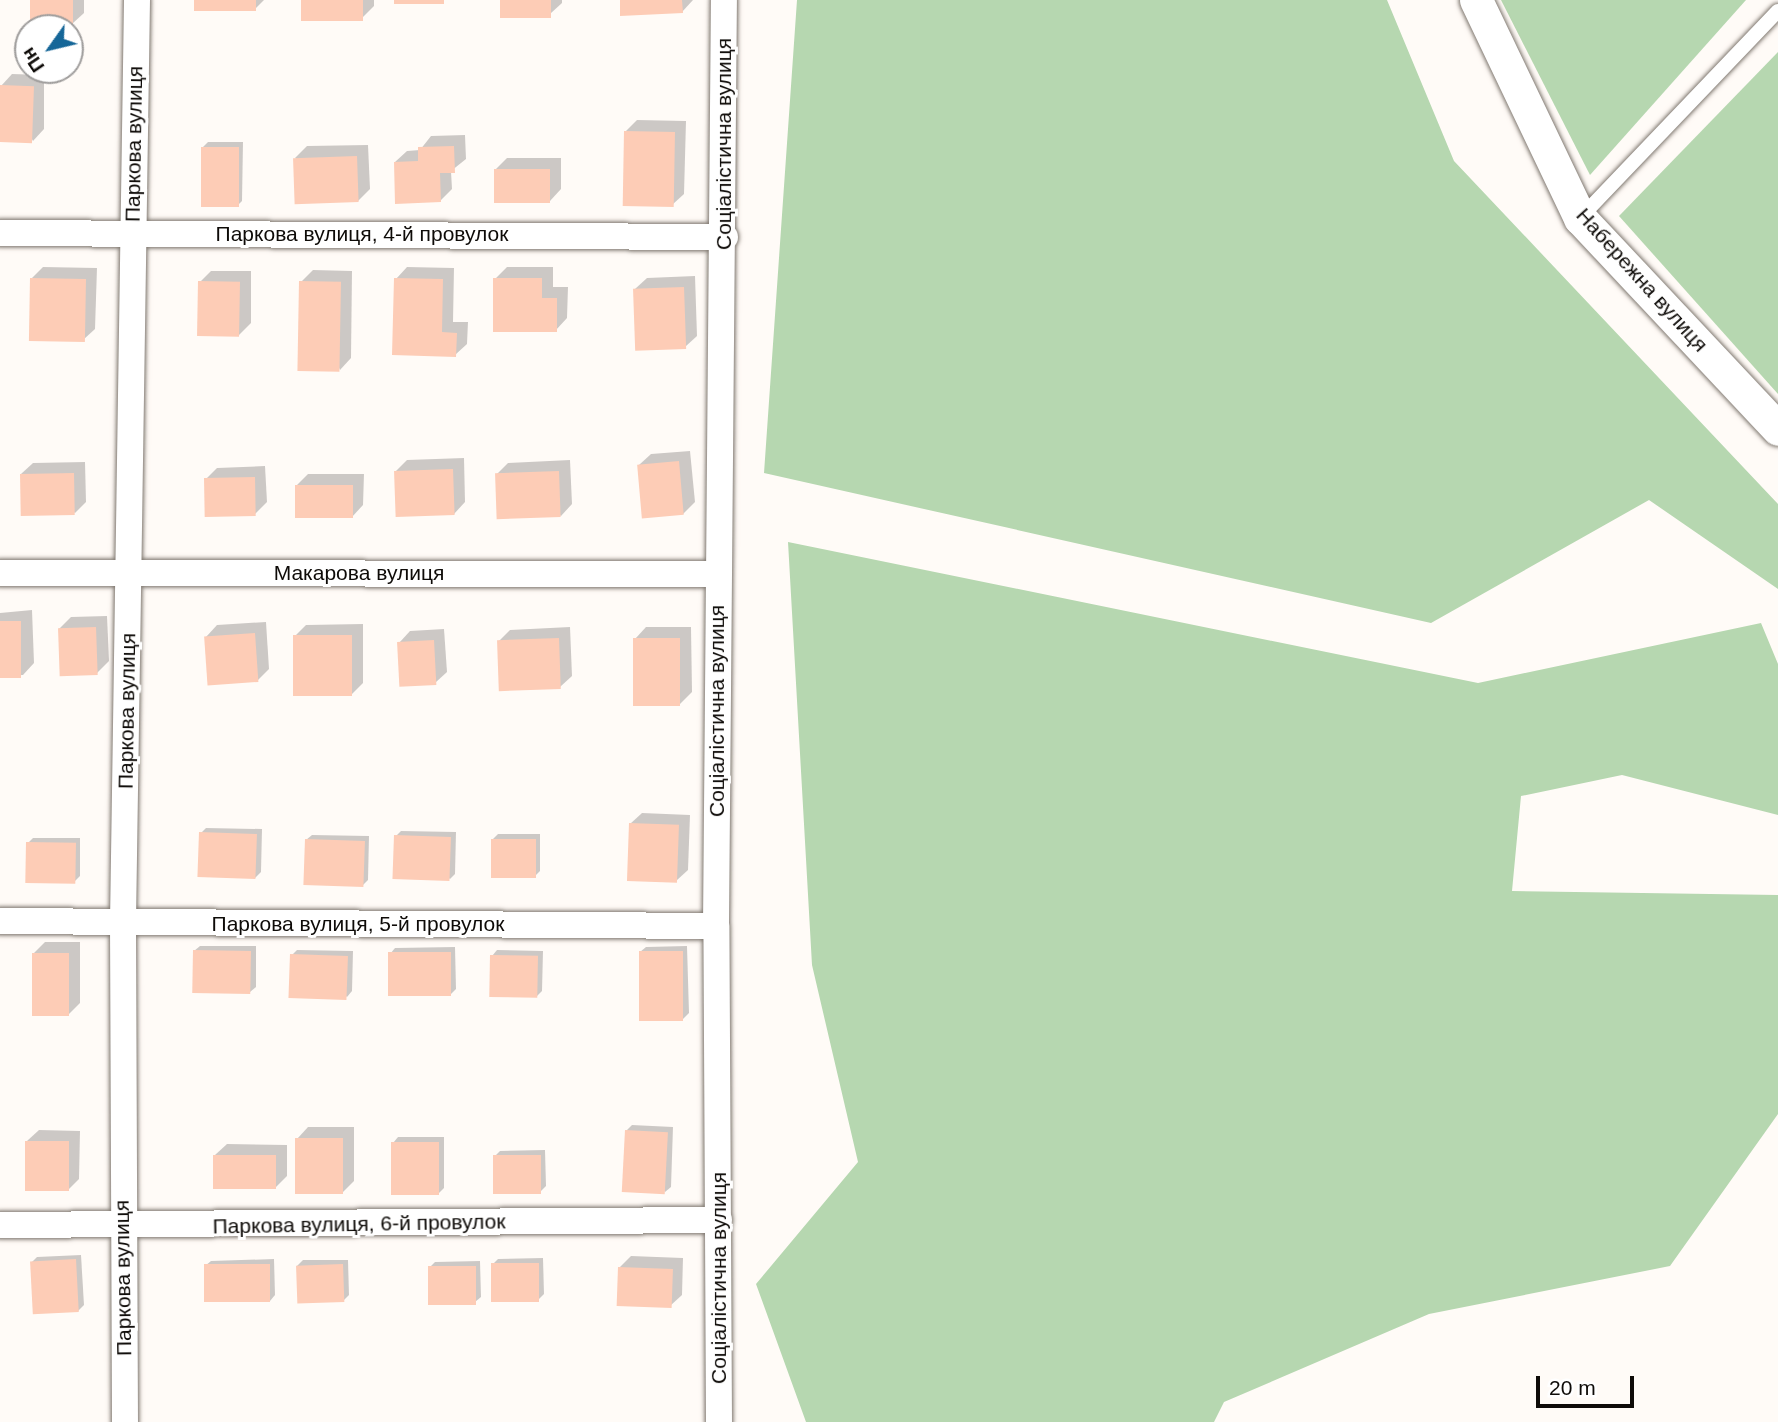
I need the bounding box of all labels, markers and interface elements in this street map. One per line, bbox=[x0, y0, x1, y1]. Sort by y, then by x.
north arrow bbox=[14, 14, 84, 84]
street label: Соціалістична вулиця bbox=[711, 38, 737, 250]
text: Пн bbox=[17, 44, 49, 76]
street label: Паркова вулиця bbox=[120, 66, 148, 222]
street label: Набережна вулиця bbox=[1571, 203, 1713, 357]
street label: Паркова вулиця, 4-й провулок bbox=[216, 221, 508, 247]
street label: Макарова вулиця bbox=[274, 560, 444, 586]
street label: Соціалістична вулиця bbox=[704, 605, 730, 817]
street label: Паркова вулиця bbox=[113, 633, 141, 789]
street label: Паркова вулиця, 5-й провулок bbox=[212, 911, 504, 937]
street label: Соціалістична вулиця bbox=[706, 1172, 732, 1384]
street label: Паркова вулиця bbox=[109, 1200, 137, 1356]
street label: Паркова вулиця, 6-й провулок bbox=[212, 1209, 506, 1239]
scale bar bbox=[1540, 1362, 1638, 1406]
text: 20 m bbox=[1549, 1376, 1596, 1399]

